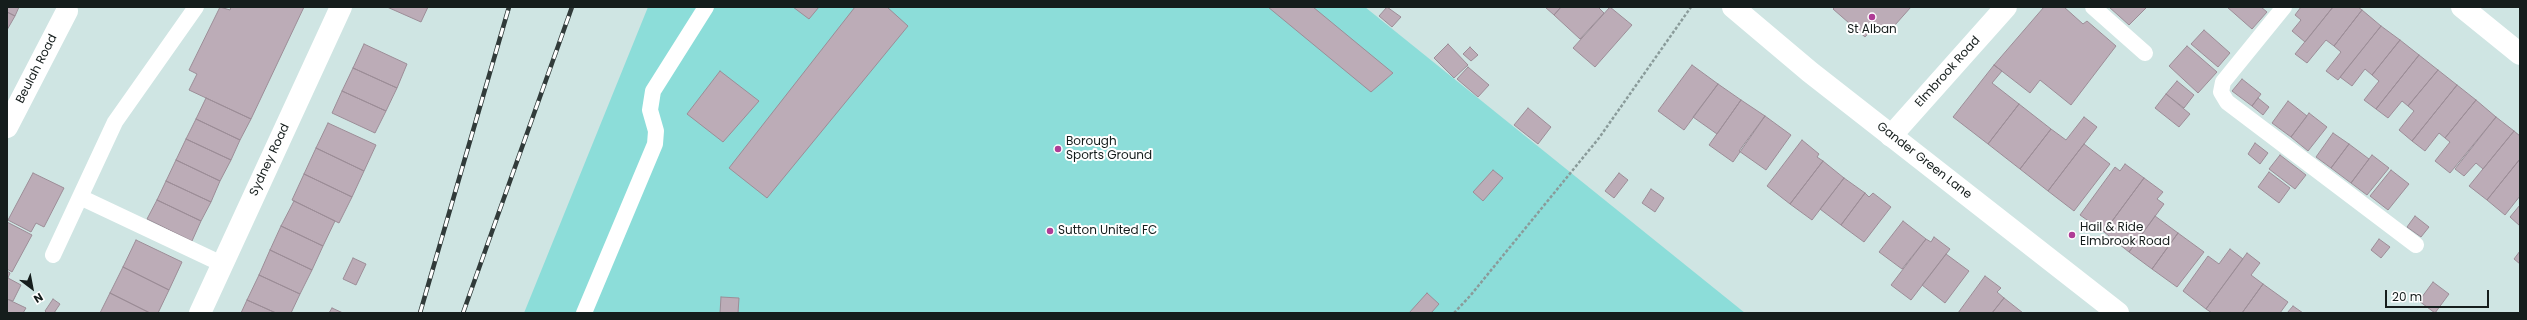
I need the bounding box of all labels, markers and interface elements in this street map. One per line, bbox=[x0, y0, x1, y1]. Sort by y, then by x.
marker: St Alban bbox=[1867, 12, 1877, 22]
place label: St Alban bbox=[1847, 23, 1897, 37]
street label: Beulah Road bbox=[13, 32, 61, 106]
street label: Elmbrook Road bbox=[1913, 34, 1983, 110]
street label: Gander Green Lane bbox=[1874, 120, 1974, 202]
street label: Sydney Road bbox=[247, 122, 293, 198]
place label: Borough Sports Ground bbox=[1066, 135, 1152, 163]
marker: Borough Sports Ground bbox=[1053, 144, 1063, 154]
place label: Hail & Ride Elmbrook Road bbox=[2080, 221, 2170, 249]
place label: Sutton United FC bbox=[1058, 224, 1157, 238]
marker: Sutton United FC bbox=[1045, 226, 1055, 236]
marker: Hail & Ride Elmbrook Road bbox=[2067, 230, 2077, 240]
north arrow bbox=[12, 268, 52, 308]
scale bar bbox=[2387, 282, 2491, 308]
text: 20 m bbox=[2392, 288, 2422, 305]
text: N bbox=[31, 289, 46, 307]

